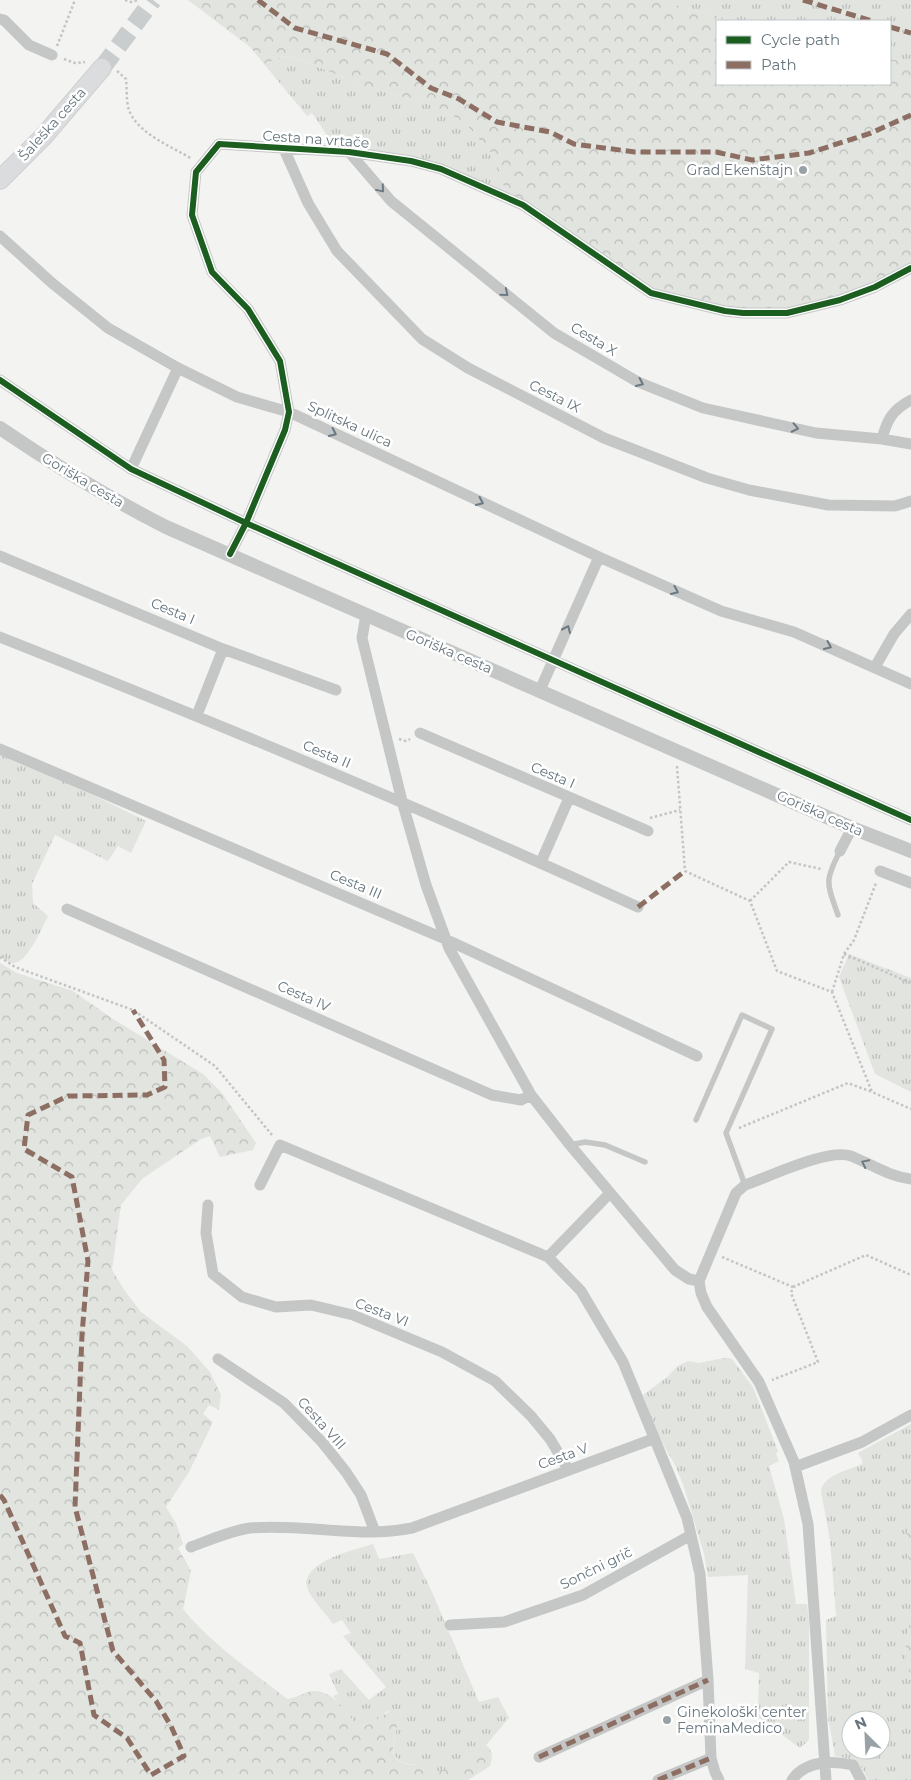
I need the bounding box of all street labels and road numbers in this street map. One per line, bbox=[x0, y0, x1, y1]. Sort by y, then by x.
street label: Šaleška cesta bbox=[14, 83, 90, 165]
street label: Cesta na vrtače bbox=[262, 126, 370, 152]
street label: Cesta X bbox=[567, 318, 621, 360]
street label: Cesta IX bbox=[526, 375, 584, 417]
street label: Splitska ulica bbox=[305, 397, 395, 451]
street label: Goriška cesta bbox=[39, 448, 127, 512]
street label: Cesta I bbox=[148, 594, 198, 628]
street label: Goriška cesta bbox=[403, 625, 495, 677]
street label: Cesta II bbox=[300, 736, 354, 772]
street label: Cesta I bbox=[528, 758, 578, 792]
street label: Goriška cesta bbox=[774, 786, 866, 840]
street label: Cesta III bbox=[327, 865, 385, 903]
street label: Cesta IV bbox=[275, 976, 333, 1016]
street label: Cesta VI bbox=[353, 1294, 411, 1330]
street label: Cesta VIII bbox=[294, 1393, 350, 1453]
street label: Cesta V bbox=[535, 1439, 591, 1473]
street label: Sončni grič bbox=[557, 1543, 635, 1593]

